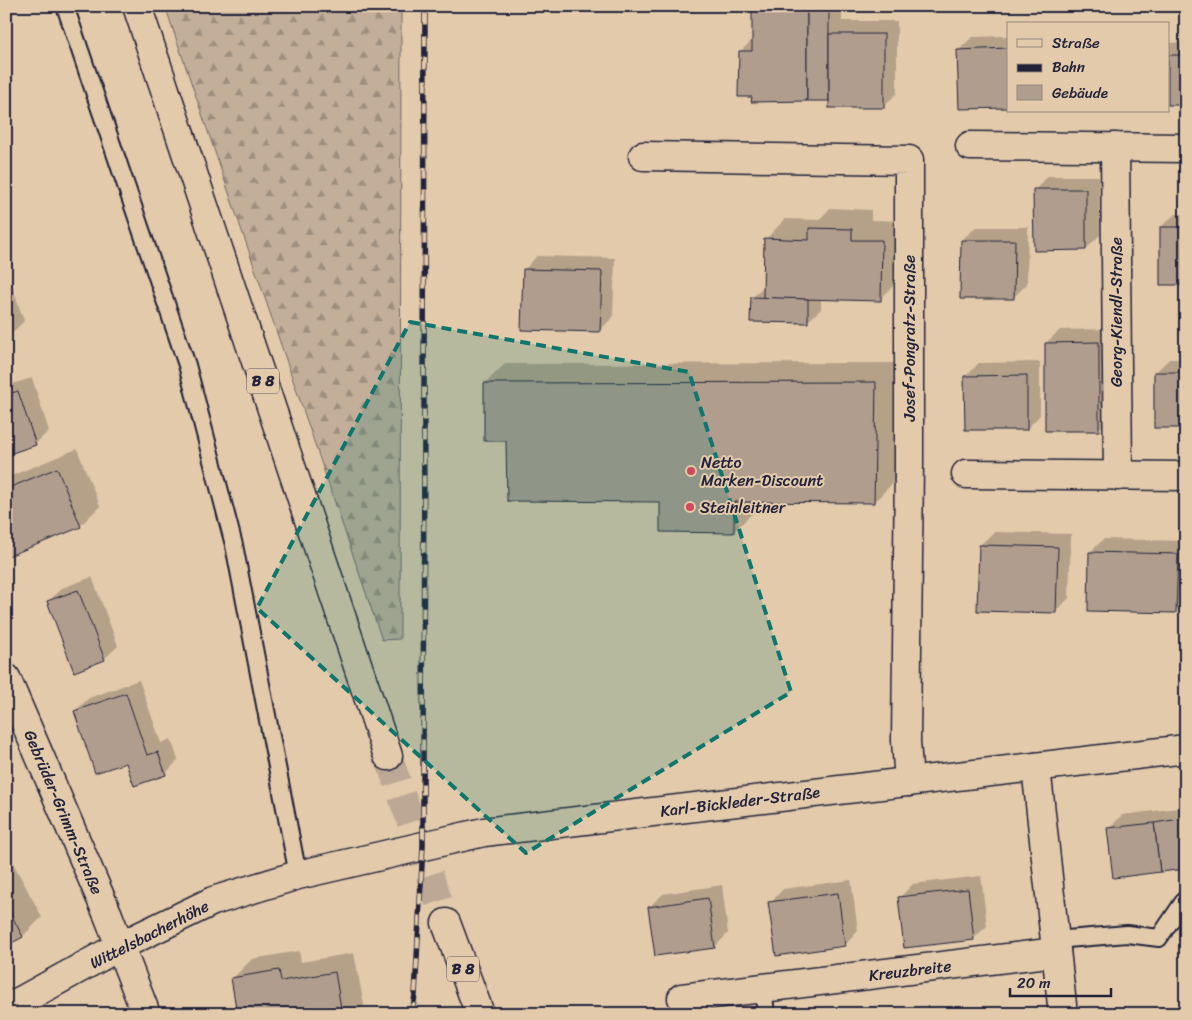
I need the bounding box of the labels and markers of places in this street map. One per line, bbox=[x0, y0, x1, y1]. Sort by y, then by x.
place label: Netto Marken-Discount bbox=[701, 448, 823, 495]
marker: Netto Marken-Discount bbox=[685, 465, 697, 477]
place label: Steinleitner bbox=[700, 493, 787, 522]
marker: Steinleitner bbox=[684, 501, 696, 513]

